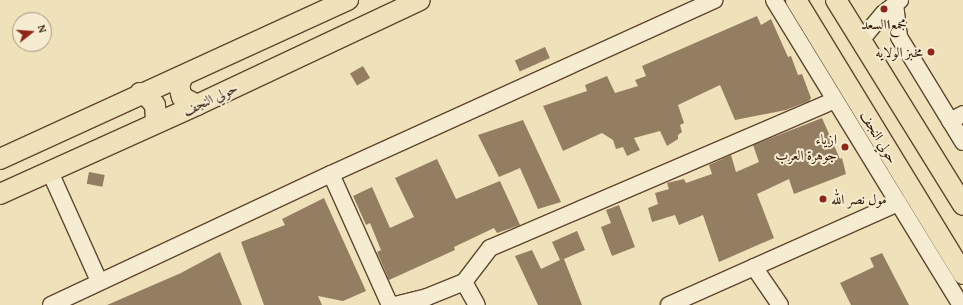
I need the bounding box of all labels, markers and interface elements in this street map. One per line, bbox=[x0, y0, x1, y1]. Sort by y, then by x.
marker: مجمع السعد bbox=[879, 4, 889, 14]
north arrow bbox=[12, 12, 52, 52]
place label: مجمع السعد bbox=[861, 16, 907, 32]
text: N bbox=[34, 23, 51, 35]
place label: مخبز الولايه bbox=[875, 44, 923, 60]
marker: مخبز الولايه bbox=[926, 47, 936, 57]
street label: حولي النجف bbox=[180, 79, 240, 119]
street label: حولي النجف bbox=[857, 108, 901, 166]
place label: ازياء جوهرة العرب bbox=[775, 131, 837, 164]
marker: ازياء جوهرة العرب bbox=[840, 142, 850, 152]
place label: مول نصر الله bbox=[831, 191, 887, 207]
marker: مول نصر الله bbox=[818, 194, 828, 204]

